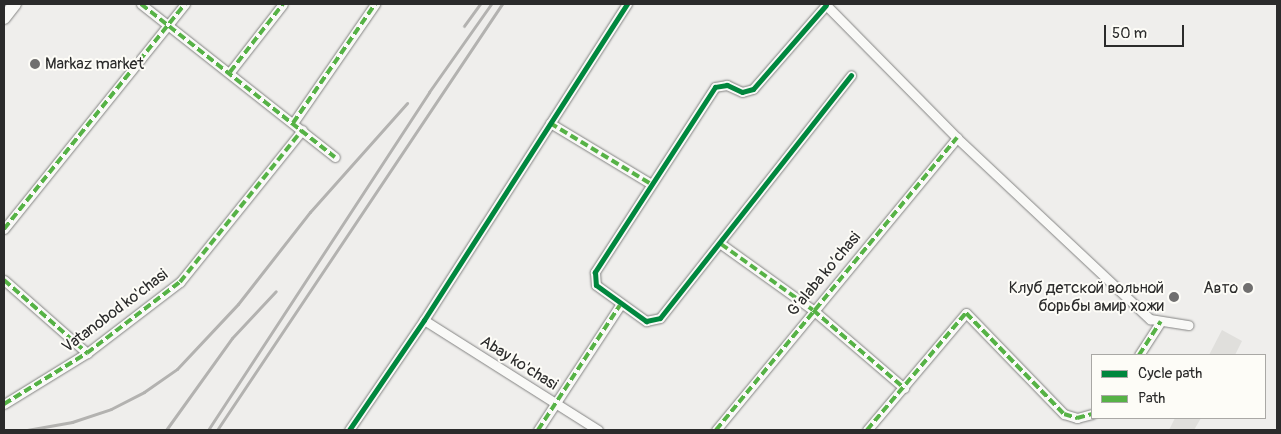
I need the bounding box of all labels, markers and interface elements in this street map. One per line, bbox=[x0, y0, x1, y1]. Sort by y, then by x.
scale bar bbox=[1106, 15, 1186, 47]
text: 50 m bbox=[1112, 24, 1147, 43]
place label: Markaz market bbox=[45, 54, 144, 74]
marker: Markaz market bbox=[29, 58, 41, 70]
street label: G’alaba ko’chasi bbox=[783, 228, 865, 320]
street label: Vatanobod ko'chasi bbox=[58, 265, 172, 357]
place label: Клуб детской вольной борьбы амир хожи bbox=[1009, 278, 1164, 316]
place label: Авто bbox=[1203, 278, 1238, 298]
marker: Авто bbox=[1242, 282, 1254, 294]
marker: Клуб детской вольной борьбы амир хожи bbox=[1168, 291, 1180, 303]
street label: Abay ko'chasi bbox=[477, 332, 561, 394]
legend bbox=[1091, 354, 1266, 419]
text: Cycle path bbox=[1138, 364, 1202, 383]
text: Path bbox=[1138, 389, 1165, 408]

